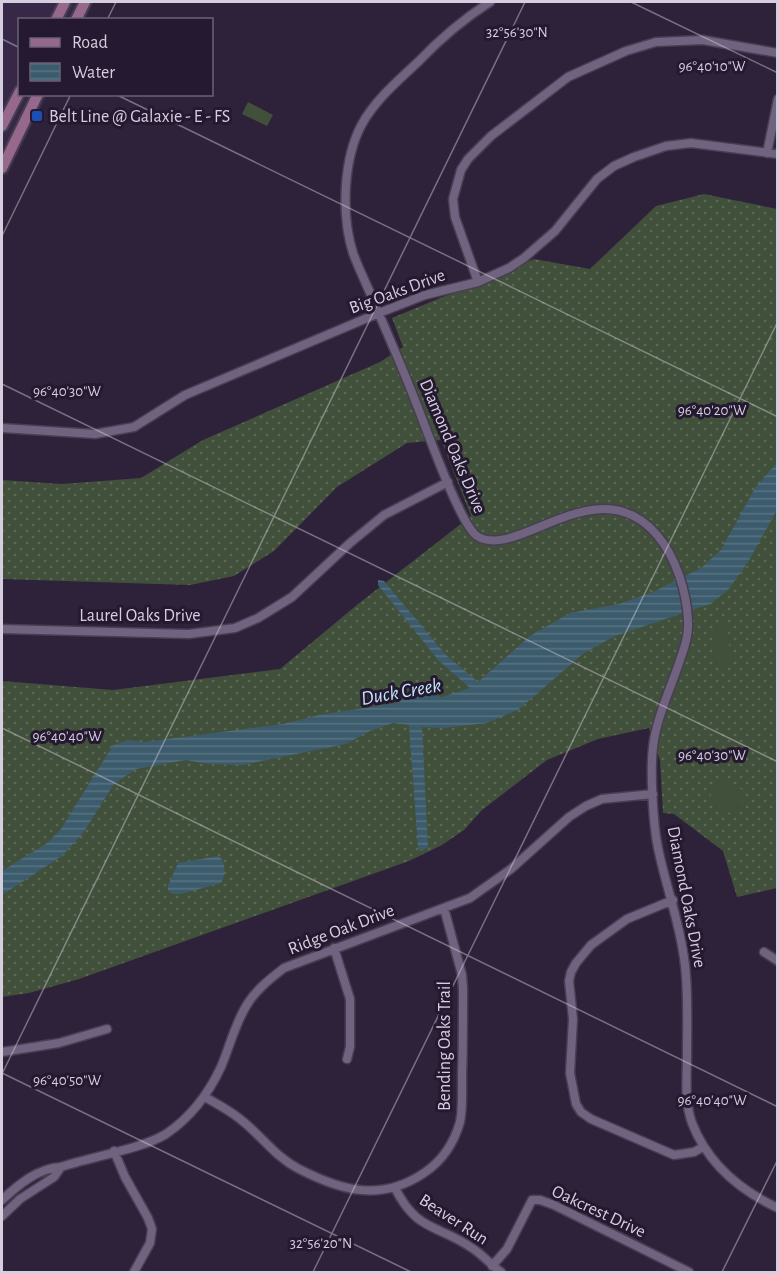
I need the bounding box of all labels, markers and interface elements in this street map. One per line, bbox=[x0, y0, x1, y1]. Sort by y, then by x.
legend bbox=[18, 18, 213, 96]
text: 32°56'30"N bbox=[486, 25, 548, 40]
text: Road bbox=[72, 34, 108, 52]
text: 96°40'10"W bbox=[678, 59, 746, 74]
text: Water bbox=[72, 64, 115, 82]
place label: Belt Line @ Galaxie - E - FS bbox=[49, 108, 230, 126]
marker: Belt Line @ Galaxie - E - FS bbox=[30, 109, 44, 123]
street label: Big Oaks Drive bbox=[347, 266, 448, 318]
street label: Diamond Oaks Drive bbox=[416, 377, 488, 516]
text: 96°40'30"W bbox=[33, 384, 102, 399]
text: 96°40'20"W bbox=[678, 403, 747, 418]
street label: Laurel Oaks Drive bbox=[79, 607, 201, 625]
water label: Duck Creek bbox=[359, 675, 443, 709]
text: 96°40'40"W bbox=[32, 729, 102, 744]
text: 96°40'30"W bbox=[678, 748, 747, 763]
street label: Diamond Oaks Drive bbox=[663, 825, 709, 969]
street label: Ridge Oak Drive bbox=[286, 901, 397, 958]
street label: Bending Oaks Trail bbox=[436, 981, 454, 1111]
text: 96°40'50"W bbox=[33, 1073, 102, 1088]
text: 96°40'40"W bbox=[677, 1093, 747, 1108]
street label: Oakcrest Drive bbox=[549, 1182, 648, 1241]
street label: Beaver Run bbox=[416, 1191, 491, 1249]
text: 32°56'20"N bbox=[290, 1236, 352, 1251]

